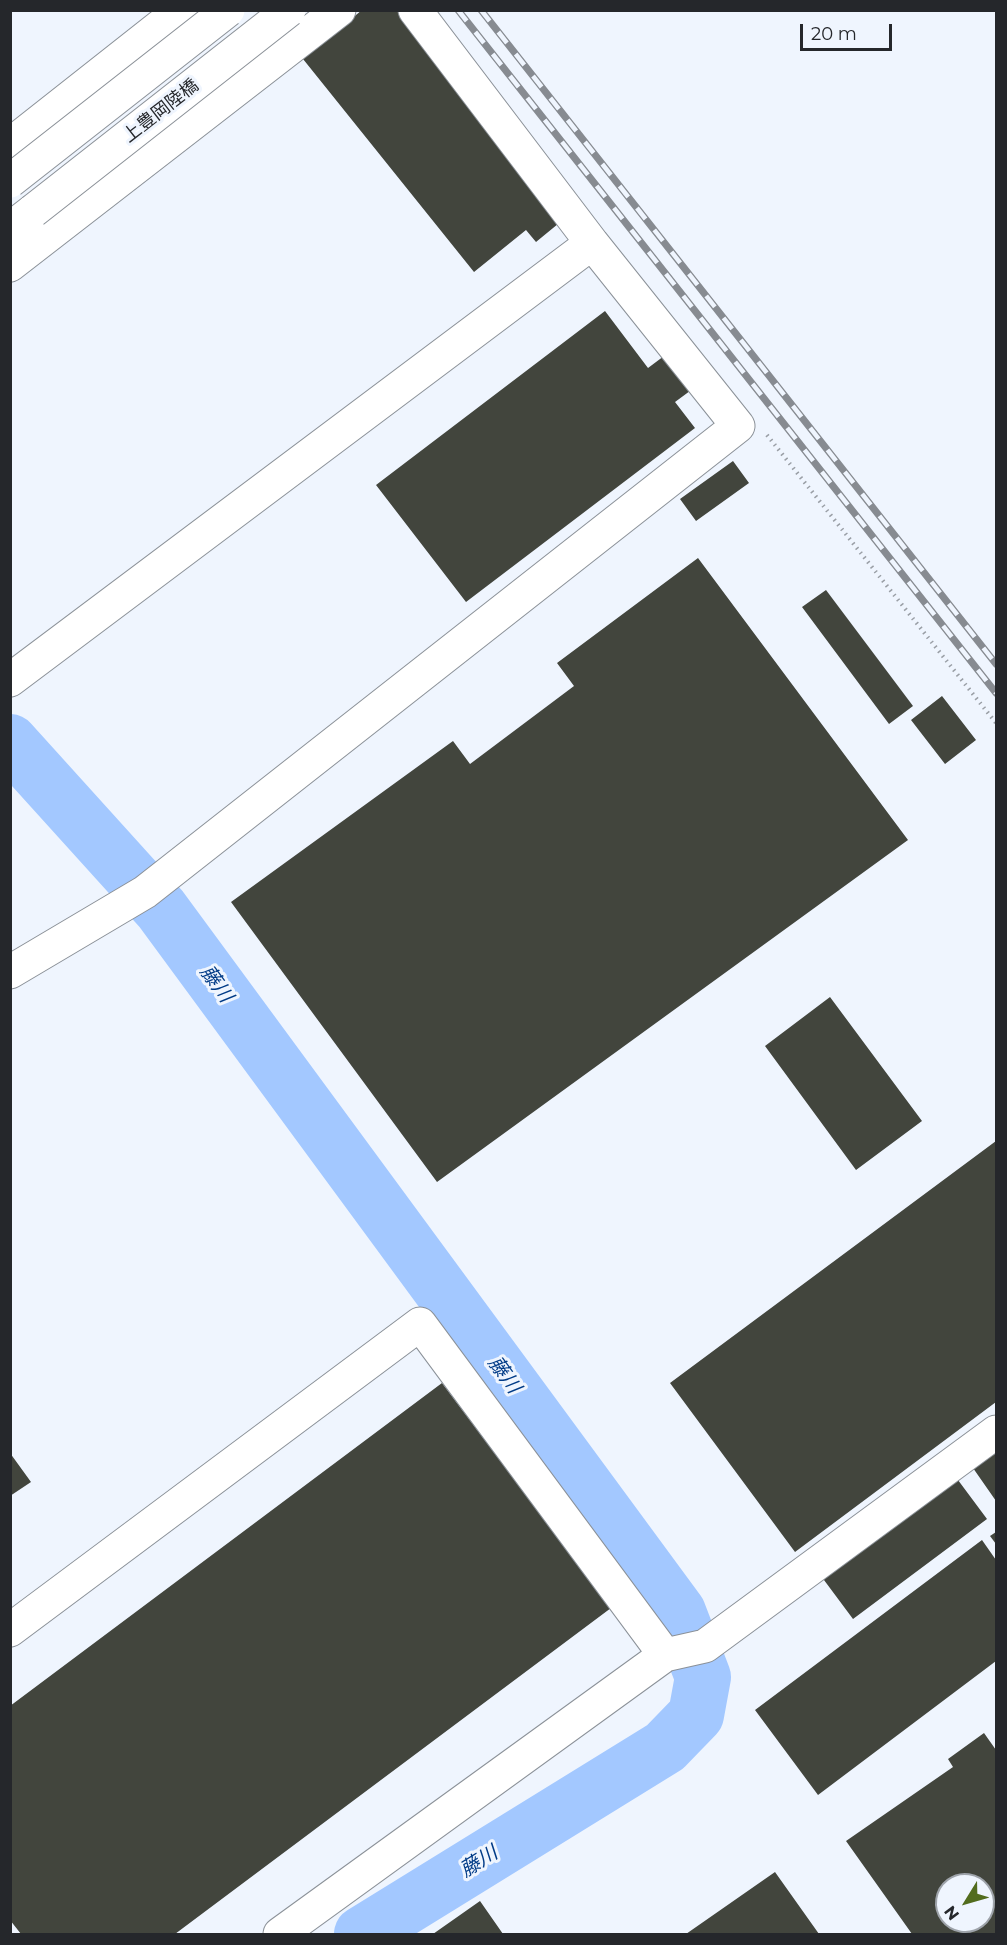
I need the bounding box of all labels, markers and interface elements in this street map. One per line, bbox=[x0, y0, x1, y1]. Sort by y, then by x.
scale bar bbox=[803, 12, 894, 50]
text: 20 m bbox=[811, 23, 857, 45]
street label: 上豊岡陸橋 bbox=[119, 75, 203, 147]
water label: 藤川 bbox=[195, 961, 237, 1007]
water label: 藤川 bbox=[483, 1352, 525, 1398]
water label: 藤川 bbox=[456, 1841, 502, 1883]
north arrow bbox=[935, 1873, 995, 1933]
text: N bbox=[940, 1902, 963, 1924]

